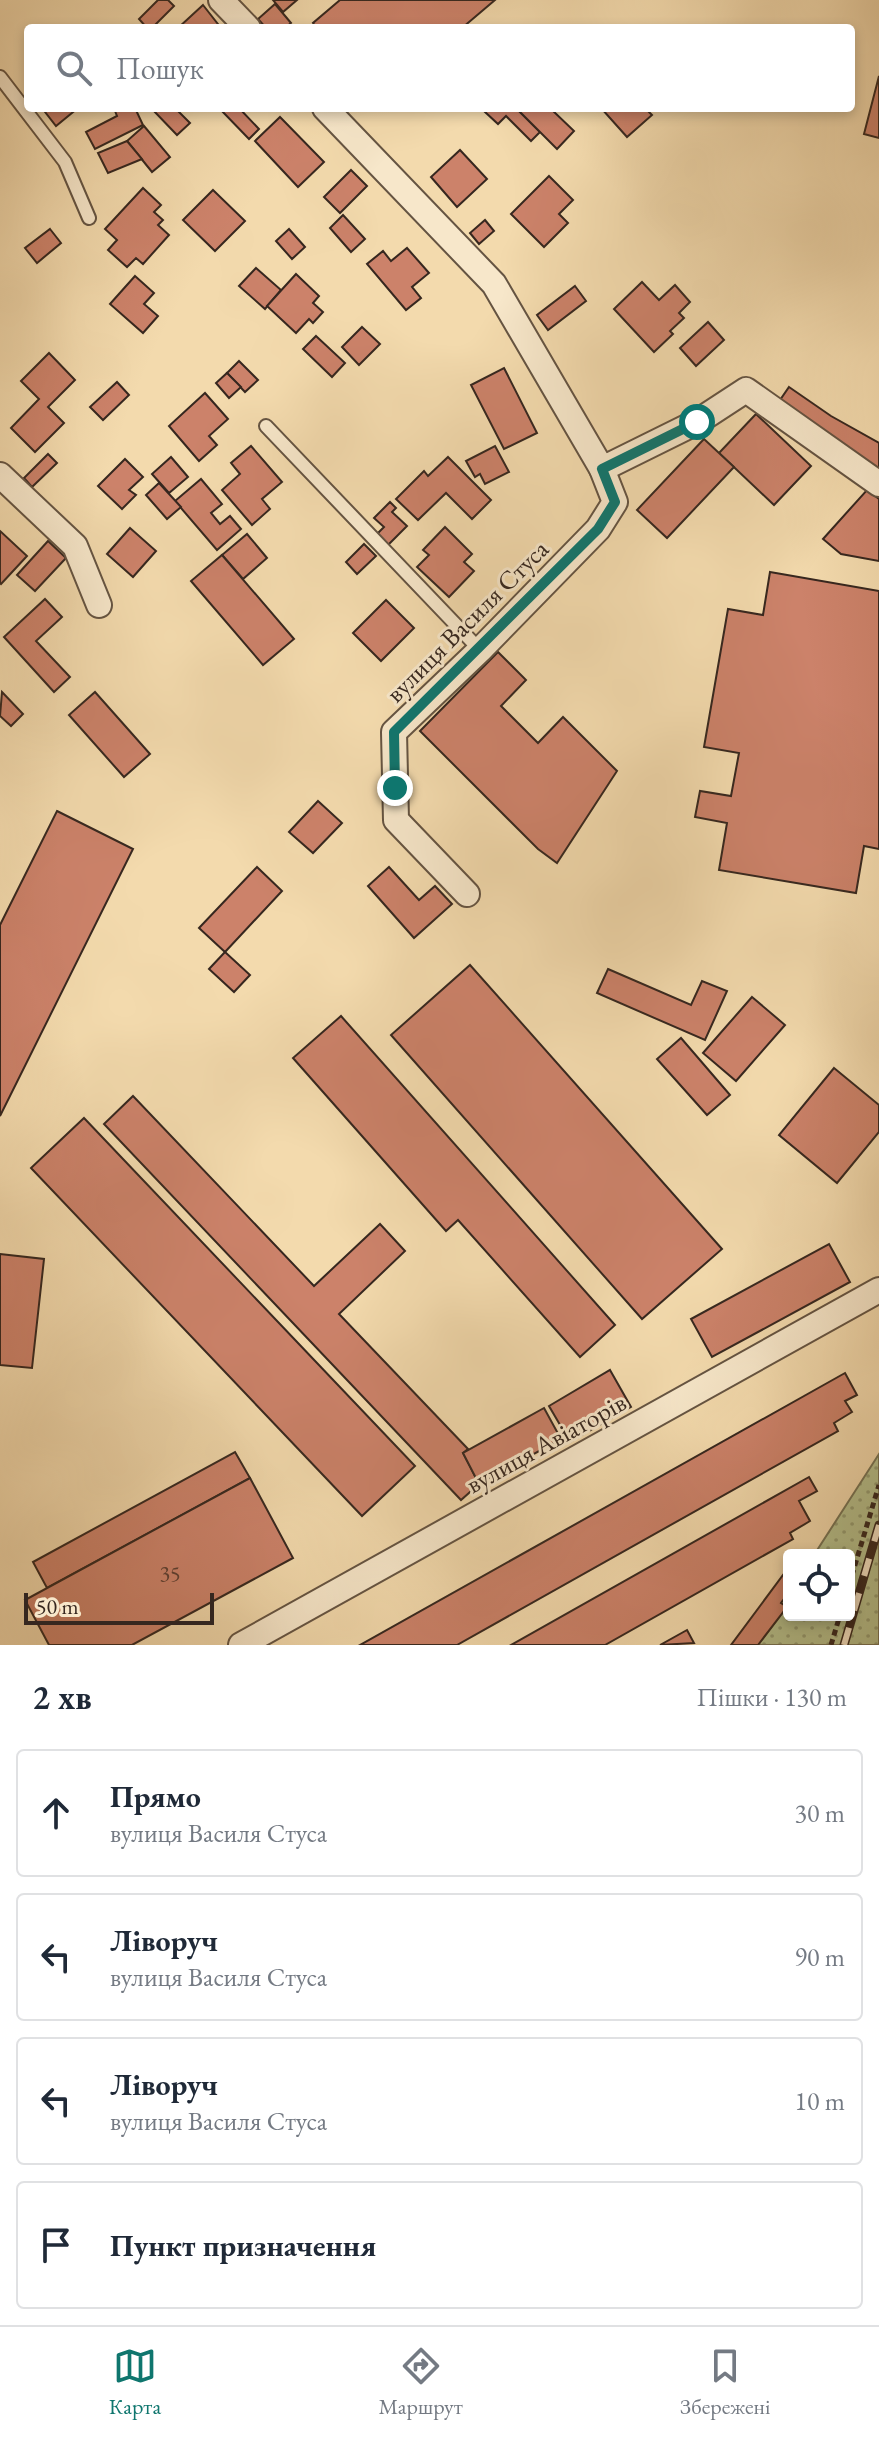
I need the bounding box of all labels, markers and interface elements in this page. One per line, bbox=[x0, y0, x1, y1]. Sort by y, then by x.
search box bbox=[24, 24, 855, 112]
icon: search bbox=[52, 46, 96, 90]
text: Пошук bbox=[116, 49, 204, 88]
route start bbox=[679, 404, 715, 440]
street label: вулиця Василя Стуса bbox=[378, 532, 556, 710]
route end bbox=[377, 770, 413, 806]
street label: вулиця Авіаторів bbox=[460, 1385, 632, 1501]
map controls bbox=[783, 1549, 855, 1621]
button: locate bbox=[783, 1549, 855, 1621]
house number: 35 bbox=[159, 1559, 181, 1588]
scale bar bbox=[24, 1589, 214, 1625]
text: 50 m bbox=[36, 1592, 79, 1621]
text: 2 хв bbox=[32, 1675, 92, 1719]
text: Пішки · 130 m bbox=[696, 1680, 847, 1714]
text: Прямо bbox=[110, 1777, 201, 1816]
icon: ahead bbox=[34, 1791, 78, 1835]
text: 30 m bbox=[795, 1796, 845, 1830]
text: вулиця Василя Стуса bbox=[110, 1816, 327, 1850]
text: Ліворуч bbox=[110, 1921, 218, 1960]
icon: left bbox=[34, 1935, 78, 1979]
text: 90 m bbox=[795, 1940, 845, 1974]
text: вулиця Василя Стуса bbox=[110, 1960, 327, 1994]
text: Ліворуч bbox=[110, 2065, 218, 2104]
icon: left bbox=[34, 2079, 78, 2123]
text: 10 m bbox=[795, 2084, 845, 2118]
text: вулиця Василя Стуса bbox=[110, 2104, 327, 2138]
icon: arrive bbox=[34, 2223, 78, 2267]
text: Пункт призначення bbox=[110, 2226, 376, 2265]
tab: Карта bbox=[109, 2344, 161, 2421]
tab: Маршрут bbox=[378, 2344, 463, 2421]
tab: Збережені bbox=[680, 2344, 770, 2421]

